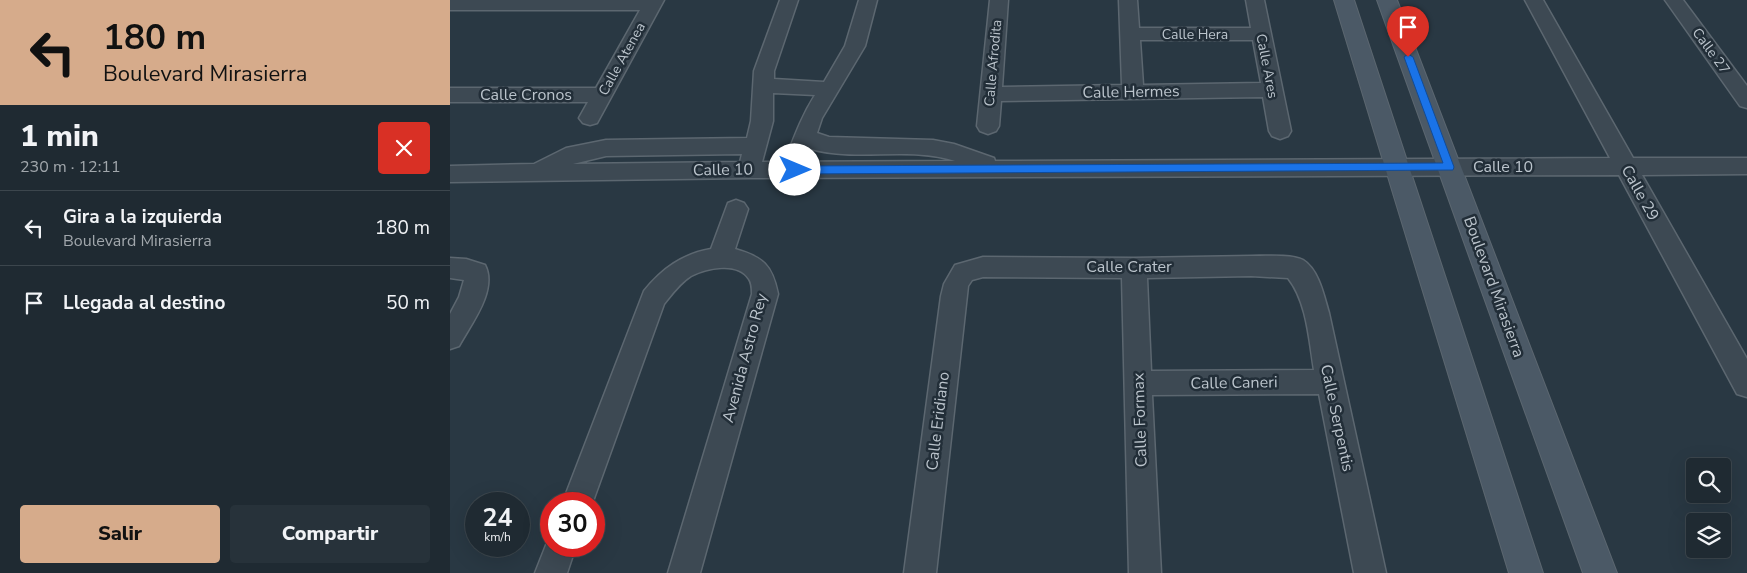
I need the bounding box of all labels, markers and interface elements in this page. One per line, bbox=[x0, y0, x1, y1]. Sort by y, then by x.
pin bbox=[1387, 6, 1429, 57]
icon: arrive bbox=[1394, 13, 1422, 41]
text: 180 m bbox=[103, 14, 206, 61]
street label: Calle Atenea bbox=[594, 19, 650, 99]
street label: Calle Afrodita bbox=[980, 19, 1006, 107]
icon: left bbox=[20, 20, 85, 85]
street label: Calle 27 bbox=[1688, 24, 1734, 78]
street label: Calle Hera bbox=[1162, 25, 1228, 44]
street label: Calle Ares bbox=[1251, 32, 1283, 100]
text: Boulevard Mirasierra bbox=[103, 59, 307, 89]
street label: Calle Hermes bbox=[1082, 80, 1180, 104]
street label: Calle Cronos bbox=[480, 84, 572, 106]
text: 1 min bbox=[20, 116, 99, 157]
button: close bbox=[378, 122, 430, 174]
position arrow bbox=[768, 143, 820, 195]
text: 230 m · 12:11 bbox=[20, 156, 121, 178]
street label: Calle 10 bbox=[1473, 156, 1533, 178]
street label: Calle 10 bbox=[693, 158, 753, 182]
street label: Calle 29 bbox=[1616, 161, 1664, 225]
text: Gira a la izquierda bbox=[63, 204, 222, 230]
street label: Boulevard Mirasierra bbox=[1458, 213, 1530, 361]
icon: left bbox=[20, 214, 48, 242]
text: 180 m bbox=[375, 215, 430, 241]
text: Boulevard Mirasierra bbox=[63, 230, 212, 252]
street label: Calle Crater bbox=[1086, 256, 1172, 278]
icon: arrive bbox=[20, 289, 48, 317]
text: Llegada al destino bbox=[63, 290, 225, 316]
text: 50 m bbox=[386, 290, 430, 316]
street label: Avenida Astro Rey bbox=[717, 290, 773, 425]
street label: Calle Serpentis bbox=[1315, 362, 1359, 474]
street label: Calle Eridiano bbox=[921, 370, 955, 472]
street label: Calle Caneri bbox=[1190, 371, 1278, 395]
street label: Calle Formax bbox=[1127, 372, 1153, 468]
map controls bbox=[1686, 458, 1731, 558]
button: search bbox=[1686, 458, 1731, 503]
speed limit sign: 30 bbox=[540, 492, 605, 557]
text: 24 bbox=[482, 501, 513, 535]
button: Salir bbox=[20, 505, 220, 563]
button: Compartir bbox=[230, 505, 430, 563]
button: layers bbox=[1686, 513, 1731, 558]
text: km/h bbox=[484, 529, 511, 545]

